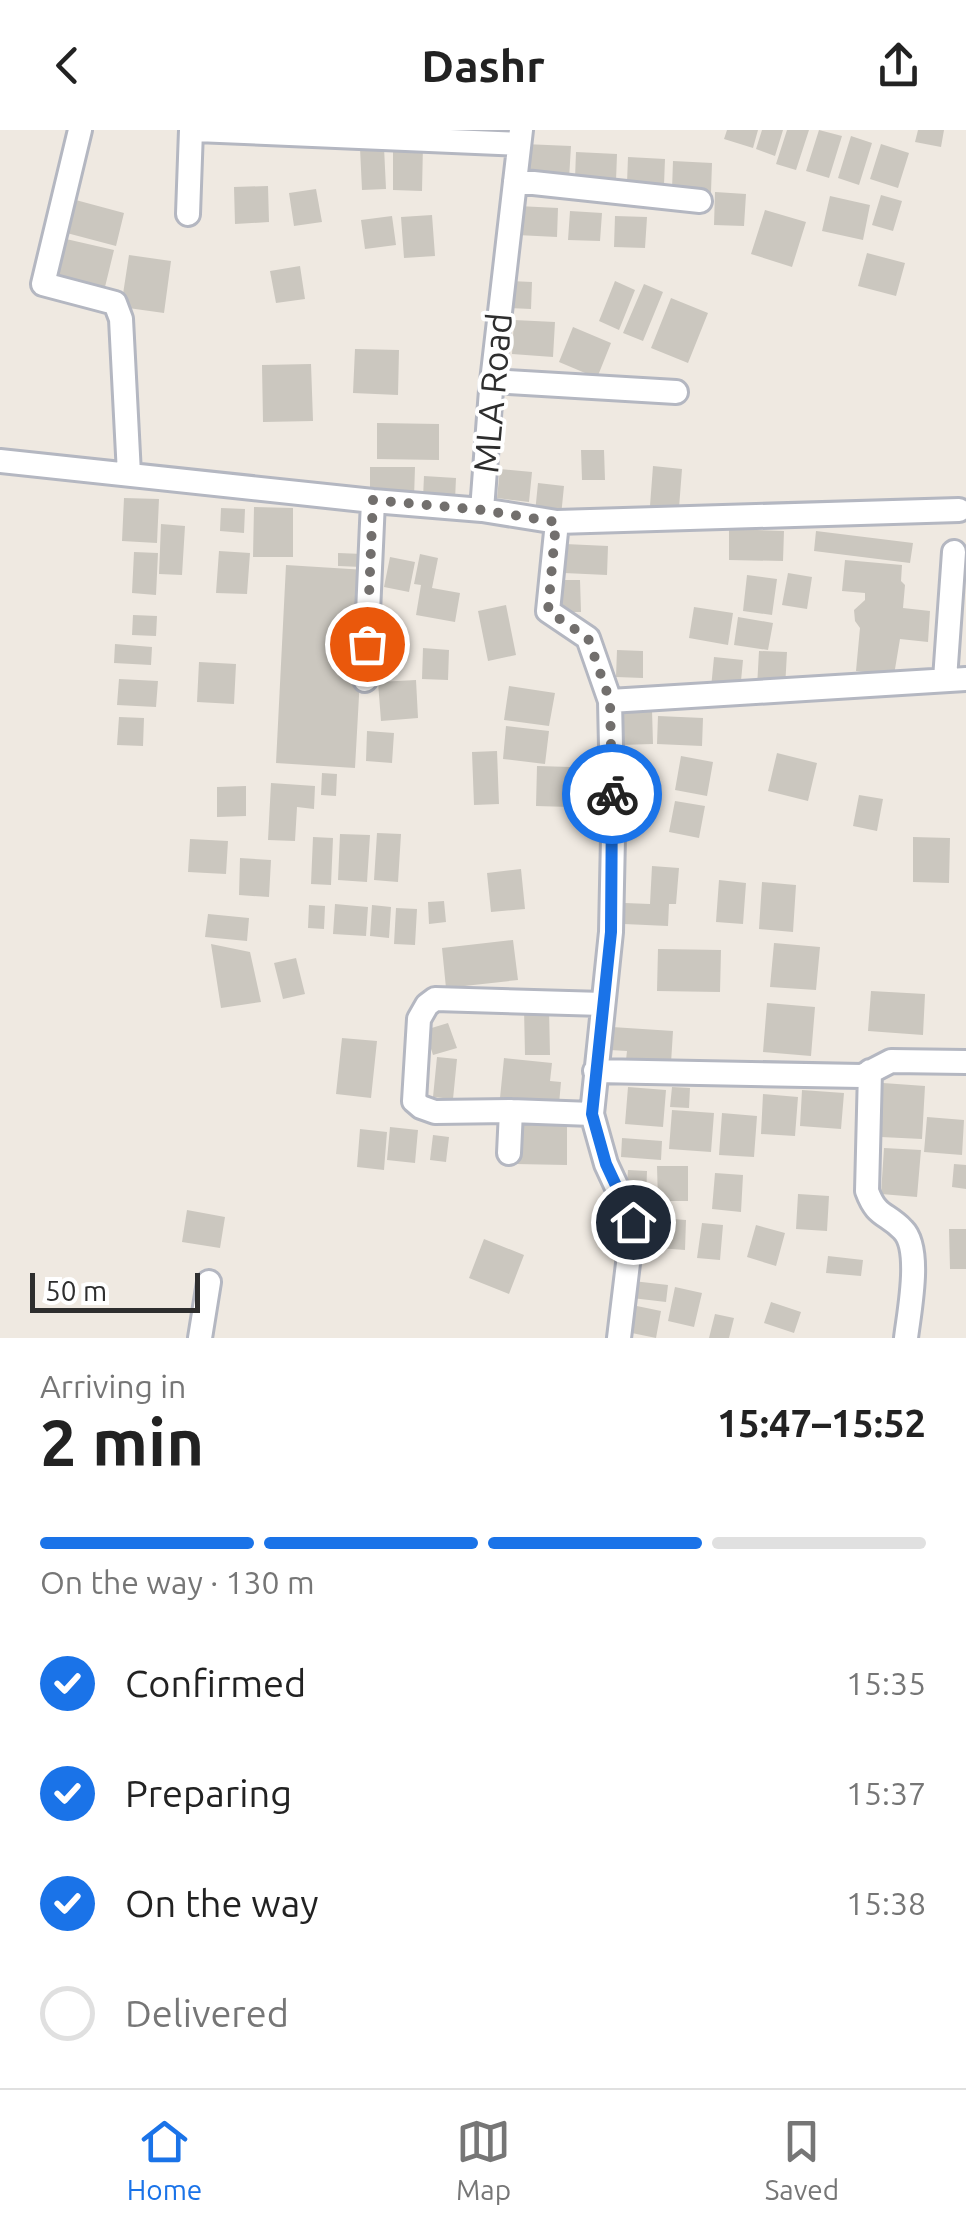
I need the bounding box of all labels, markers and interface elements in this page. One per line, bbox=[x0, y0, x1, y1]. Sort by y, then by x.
icon: back bbox=[40, 38, 95, 93]
icon: share bbox=[871, 38, 926, 93]
text: Dashr bbox=[421, 40, 545, 91]
street label: MLA Road bbox=[465, 311, 519, 475]
pin bbox=[325, 602, 410, 687]
icon: bag bbox=[340, 617, 395, 672]
courier bbox=[562, 744, 662, 844]
icon: bike bbox=[585, 767, 640, 822]
pin bbox=[591, 1180, 676, 1265]
icon: home bbox=[606, 1195, 661, 1250]
scale bar bbox=[30, 1268, 200, 1312]
text: 50 m bbox=[45, 1275, 107, 1306]
text: Arriving in bbox=[40, 1368, 186, 1404]
text: 15:47–15:52 bbox=[717, 1402, 926, 1444]
text: 2 min bbox=[40, 1405, 204, 1478]
text: On the way · 130 m bbox=[40, 1564, 315, 1600]
icon: check bbox=[40, 1656, 95, 1711]
text: Confirmed bbox=[125, 1662, 306, 1704]
text: 15:35 bbox=[846, 1665, 926, 1701]
icon: check bbox=[40, 1766, 95, 1821]
text: Preparing bbox=[125, 1772, 292, 1814]
text: 15:37 bbox=[846, 1775, 926, 1811]
icon: check bbox=[40, 1876, 95, 1931]
text: On the way bbox=[125, 1882, 318, 1924]
text: 15:38 bbox=[846, 1885, 926, 1921]
text: Delivered bbox=[125, 1992, 289, 2034]
tab: Home bbox=[127, 2114, 202, 2205]
tab: Map bbox=[456, 2114, 511, 2205]
tab: Saved bbox=[765, 2114, 839, 2205]

